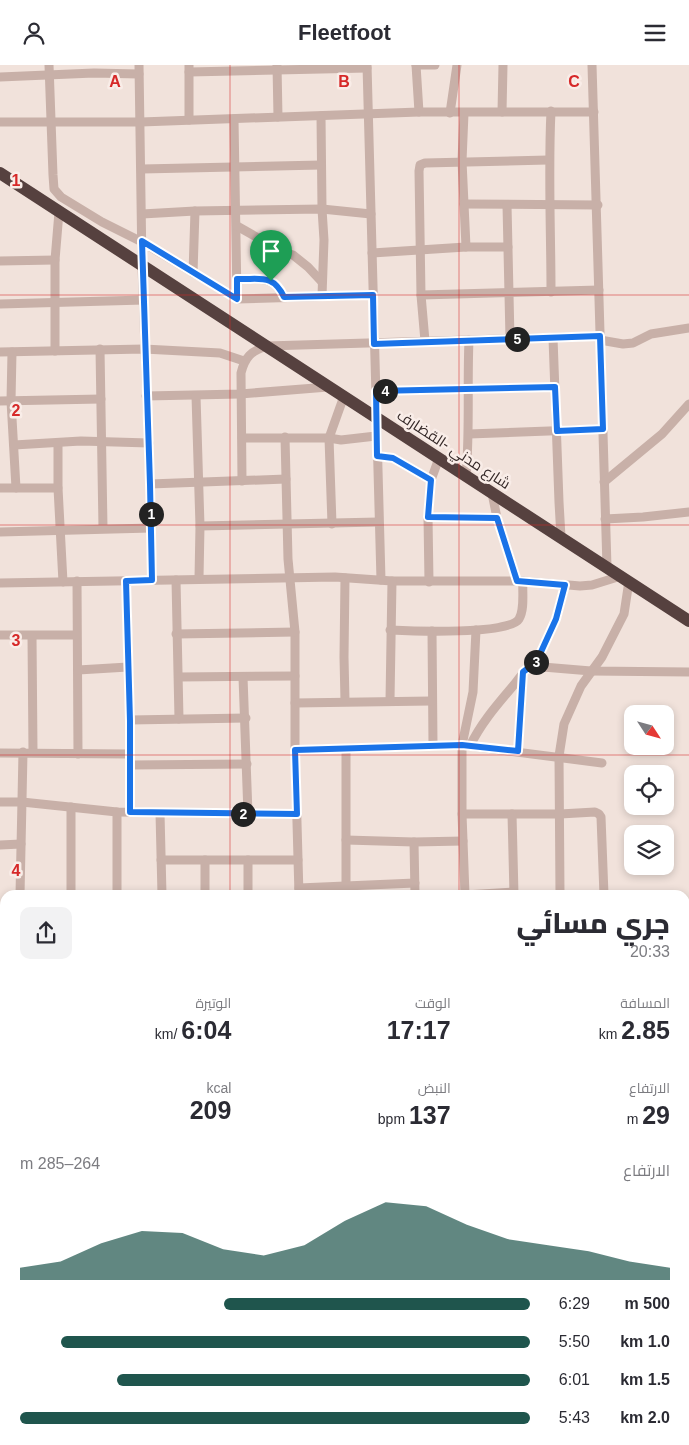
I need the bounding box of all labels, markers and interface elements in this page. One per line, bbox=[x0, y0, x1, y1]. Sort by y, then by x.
icon: person bbox=[20, 19, 48, 47]
icon: menu bbox=[641, 19, 669, 47]
text: Fleetfoot bbox=[298, 20, 391, 45]
text: A bbox=[109, 73, 121, 90]
text: B bbox=[338, 73, 350, 90]
text: C bbox=[568, 73, 580, 90]
text: 1 bbox=[12, 172, 21, 189]
pin bbox=[250, 230, 292, 281]
icon: arrive bbox=[257, 237, 285, 265]
pin: 5 bbox=[504, 327, 530, 351]
text: 5 bbox=[514, 331, 521, 347]
pin: 4 bbox=[372, 379, 398, 403]
text: 4 bbox=[382, 383, 389, 399]
text: 2 bbox=[12, 402, 21, 419]
street label: شارع مدني -القضارف bbox=[392, 406, 514, 495]
pin: 1 bbox=[138, 501, 164, 527]
text: 1 bbox=[148, 506, 155, 522]
text: 3 bbox=[12, 632, 21, 649]
pin: 3 bbox=[524, 649, 548, 675]
text: 3 bbox=[533, 654, 540, 670]
north arrow bbox=[624, 705, 674, 755]
map controls bbox=[624, 705, 674, 875]
button: locate bbox=[624, 765, 674, 815]
pin: 2 bbox=[230, 801, 256, 827]
text: 2 bbox=[240, 806, 247, 822]
button: layers bbox=[624, 825, 674, 875]
text: 4 bbox=[12, 862, 21, 879]
button: share bbox=[20, 907, 72, 959]
text: جري مسائي bbox=[516, 908, 670, 939]
text: 20:33 bbox=[630, 943, 670, 960]
text: الوتيرة bbox=[195, 995, 231, 1011]
text: الوقت bbox=[415, 995, 451, 1011]
text: المسافة bbox=[620, 995, 670, 1011]
text: 6:04 bbox=[181, 1016, 231, 1044]
text: 17:17 bbox=[387, 1016, 451, 1044]
text: 2.85 bbox=[621, 1016, 670, 1044]
text: /km bbox=[155, 1026, 181, 1042]
text: km bbox=[599, 1026, 621, 1042]
text: kcal bbox=[206, 1080, 231, 1096]
text: النبض bbox=[418, 1080, 451, 1096]
text: الارتفاع bbox=[629, 1080, 670, 1096]
text: 209 bbox=[190, 1096, 231, 1124]
text: 137 bbox=[409, 1101, 451, 1129]
text: 29 bbox=[642, 1101, 670, 1129]
text: bpm bbox=[378, 1111, 409, 1127]
text: m bbox=[627, 1111, 642, 1127]
text: 264–285 m bbox=[20, 1155, 100, 1172]
text: الارتفاع bbox=[623, 1162, 670, 1179]
text: 6:29 bbox=[559, 1295, 590, 1312]
text: 500 m bbox=[625, 1295, 670, 1312]
text: 5:50 bbox=[559, 1333, 590, 1350]
text: 1.0 km bbox=[620, 1333, 670, 1350]
text: 6:01 bbox=[559, 1371, 590, 1388]
text: 1.5 km bbox=[620, 1371, 670, 1388]
text: 5:43 bbox=[559, 1409, 590, 1426]
text: 2.0 km bbox=[620, 1409, 670, 1426]

